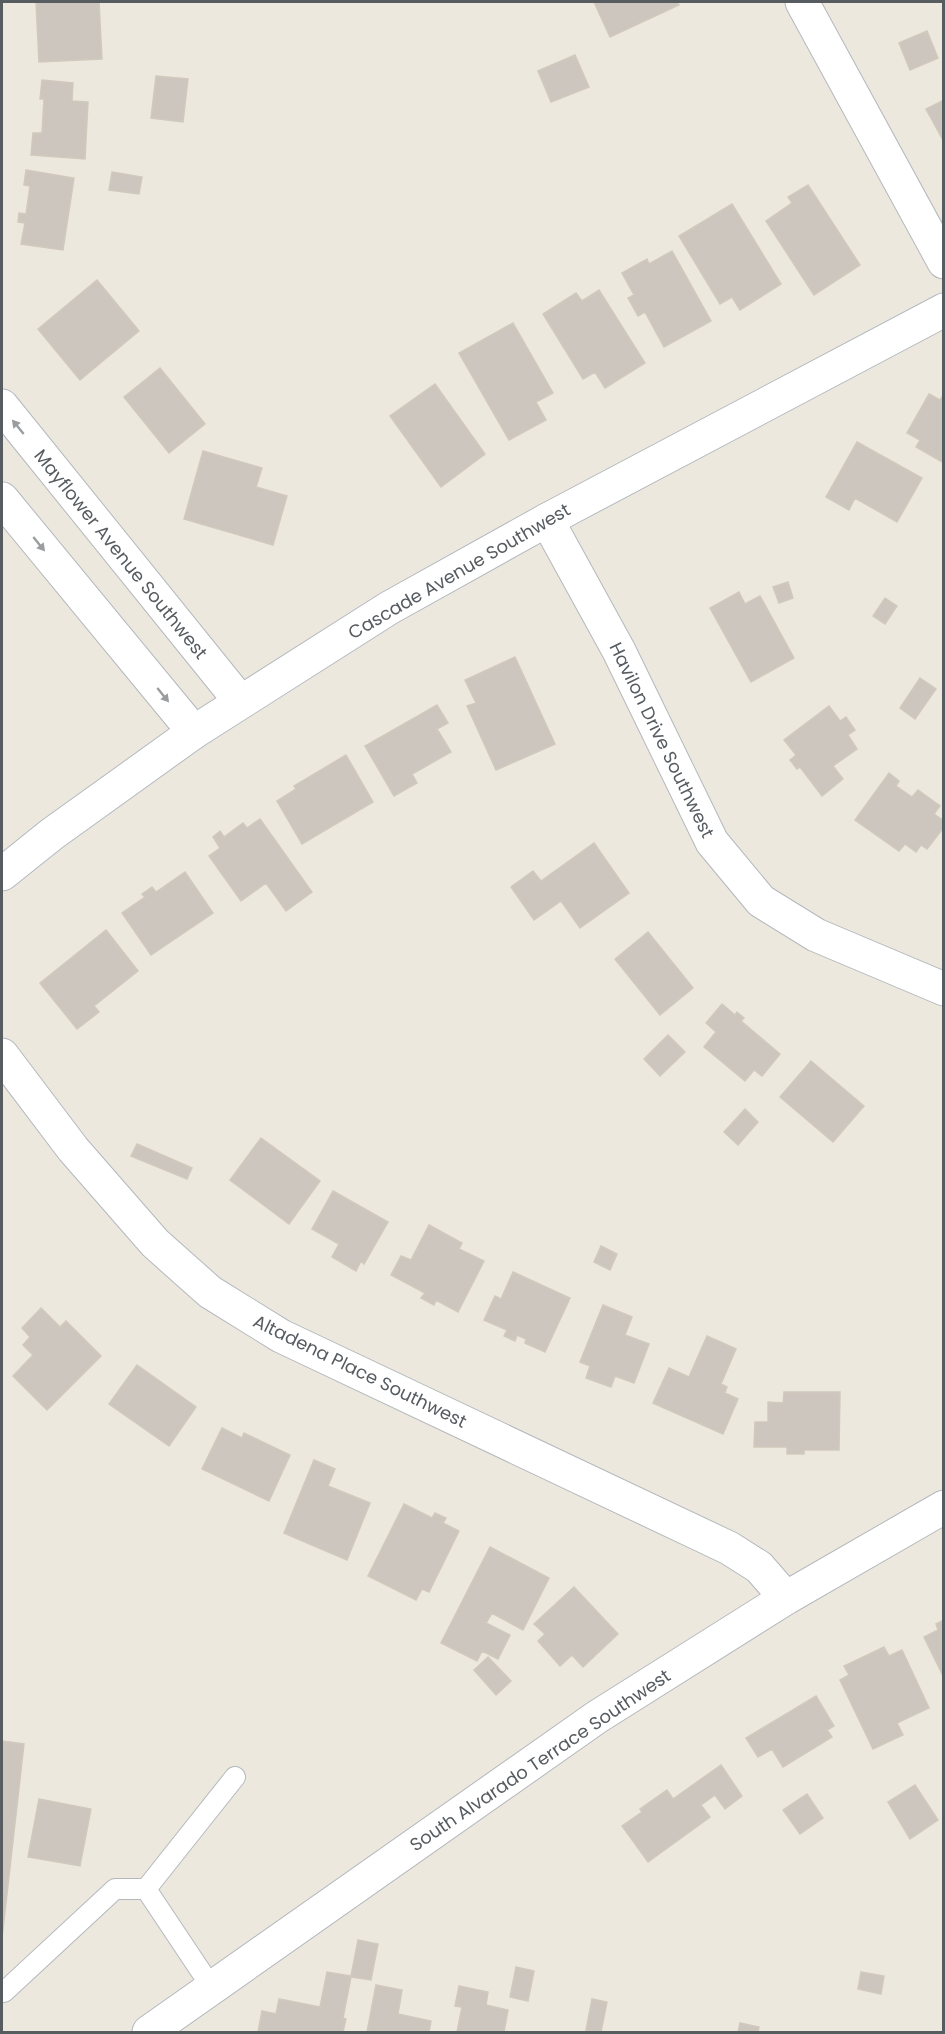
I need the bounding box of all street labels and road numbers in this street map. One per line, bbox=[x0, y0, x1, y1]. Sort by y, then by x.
street label: Mayflower Avenue Southwest bbox=[29, 444, 213, 664]
street label: Cascade Avenue Southwest bbox=[343, 497, 575, 645]
street label: Havilon Drive Southwest bbox=[604, 638, 720, 842]
street label: Altadena Place Southwest bbox=[249, 1308, 471, 1434]
street label: South Alvarado Terrace Southwest bbox=[405, 1663, 675, 1857]

